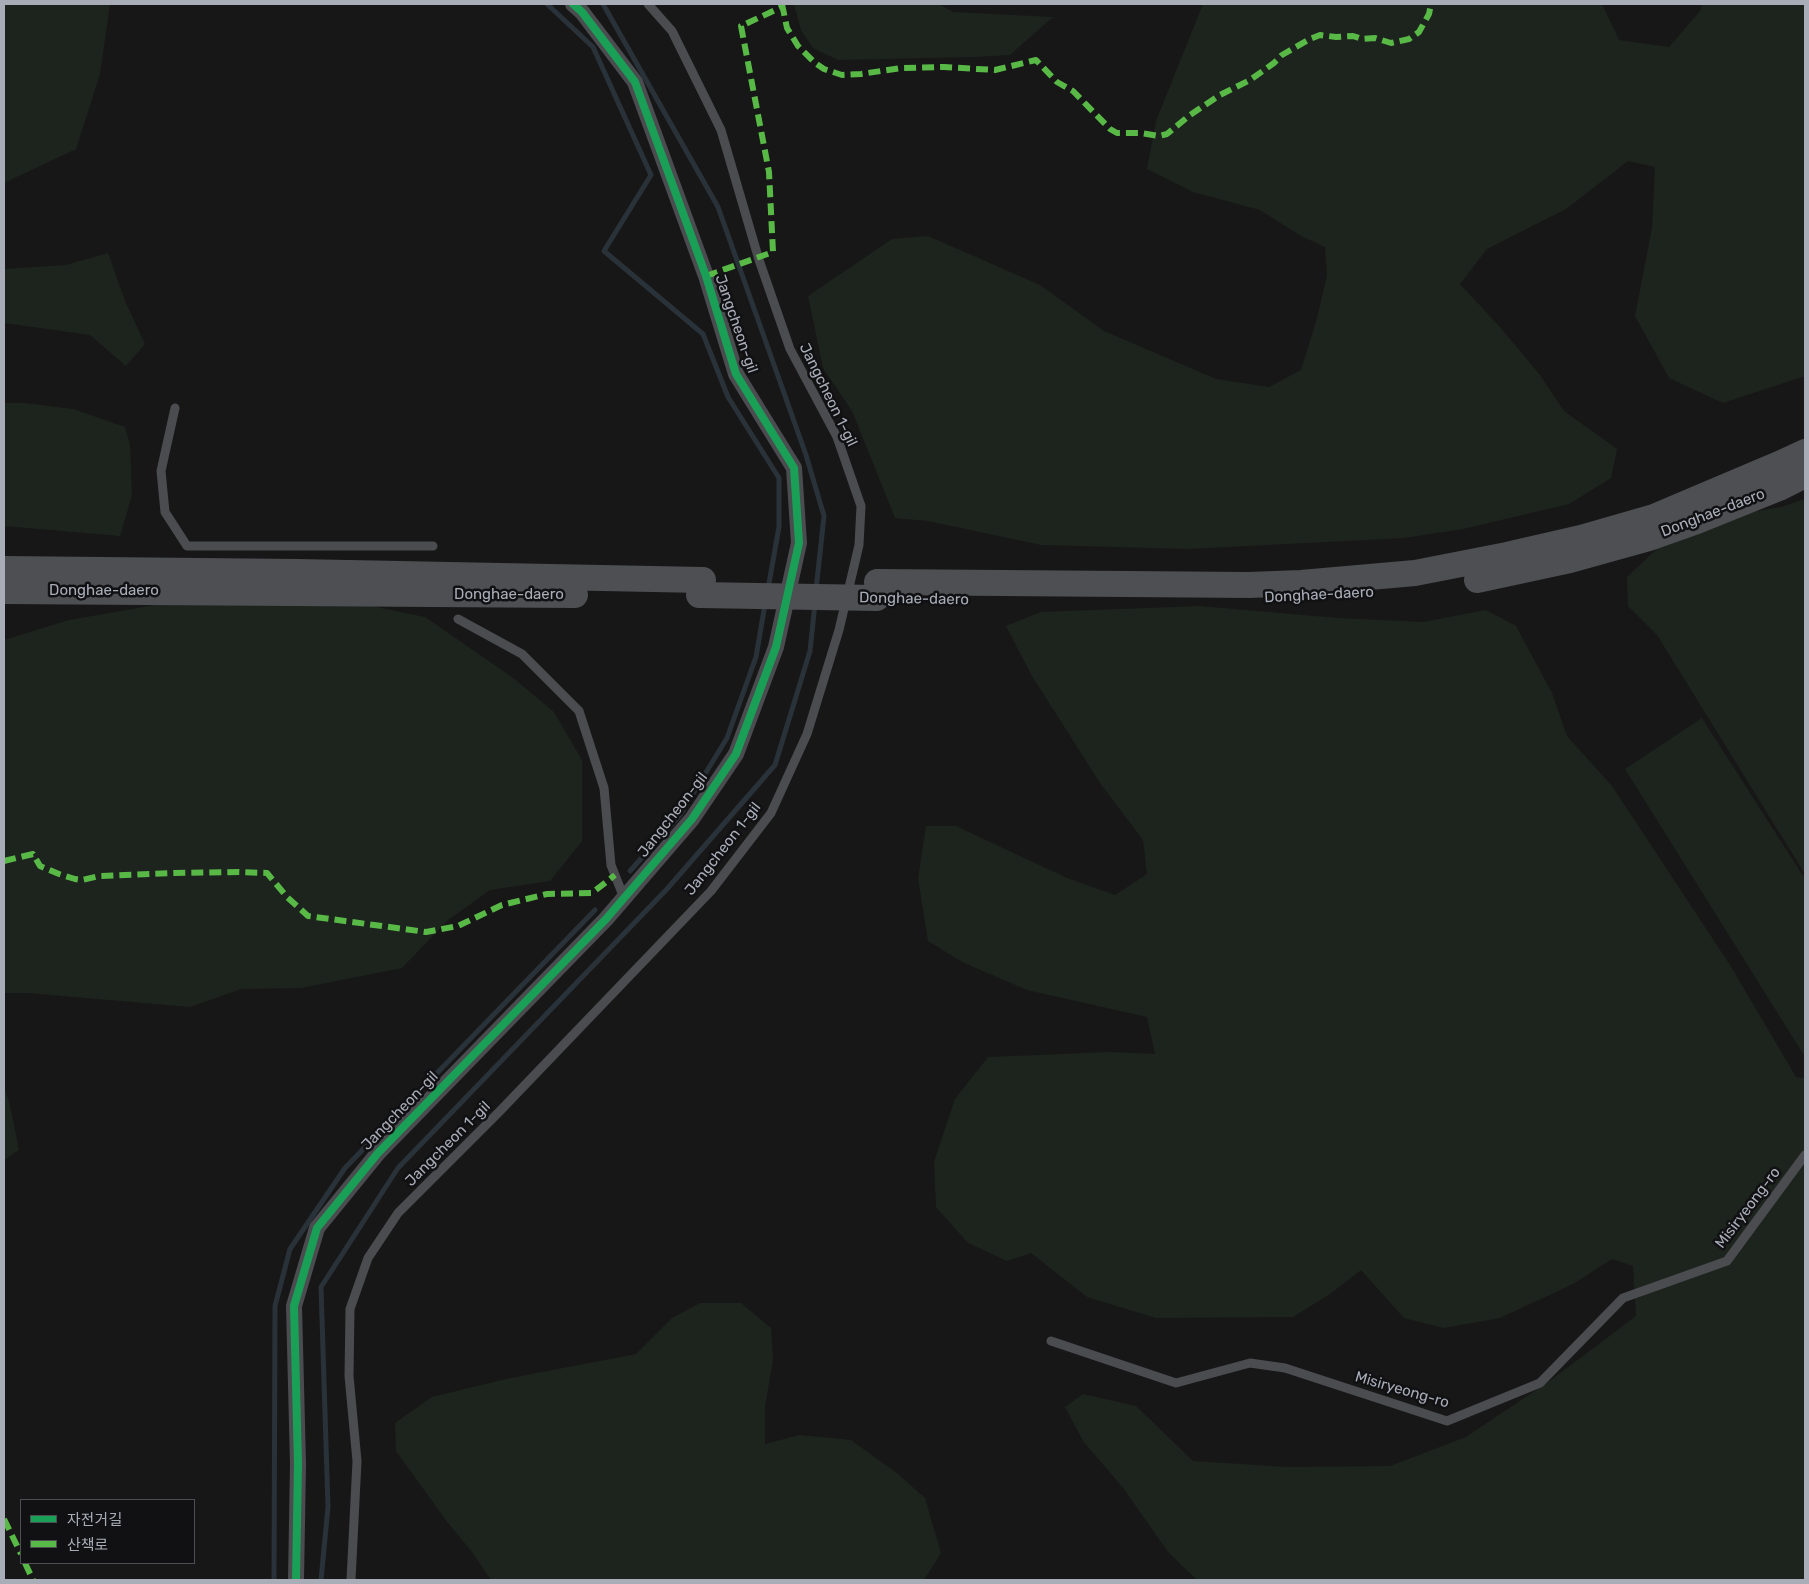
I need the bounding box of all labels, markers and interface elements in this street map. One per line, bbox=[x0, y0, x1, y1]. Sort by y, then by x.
street label: Jangcheon-gil bbox=[711, 272, 761, 376]
street label: Jangcheon 1-gil bbox=[795, 340, 861, 450]
street label: Donghae-daero bbox=[1659, 485, 1767, 541]
street label: Donghae-daero bbox=[49, 582, 159, 600]
street label: Donghae-daero bbox=[1264, 583, 1374, 607]
street label: Donghae-daero bbox=[454, 586, 564, 604]
street label: Donghae-daero bbox=[859, 589, 969, 609]
street label: Jangcheon-gil bbox=[634, 769, 712, 861]
street label: Jangcheon 1-gil bbox=[681, 799, 765, 899]
street label: Jangcheon-gil bbox=[358, 1068, 442, 1154]
street label: Jangcheon 1-gil bbox=[402, 1098, 494, 1190]
street label: Misiryeong-ro bbox=[1712, 1164, 1784, 1252]
street label: Misiryeong-ro bbox=[1353, 1368, 1451, 1412]
legend bbox=[20, 1499, 195, 1564]
text: 자전거길 bbox=[67, 1511, 122, 1529]
text: 산책로 bbox=[67, 1536, 108, 1554]

